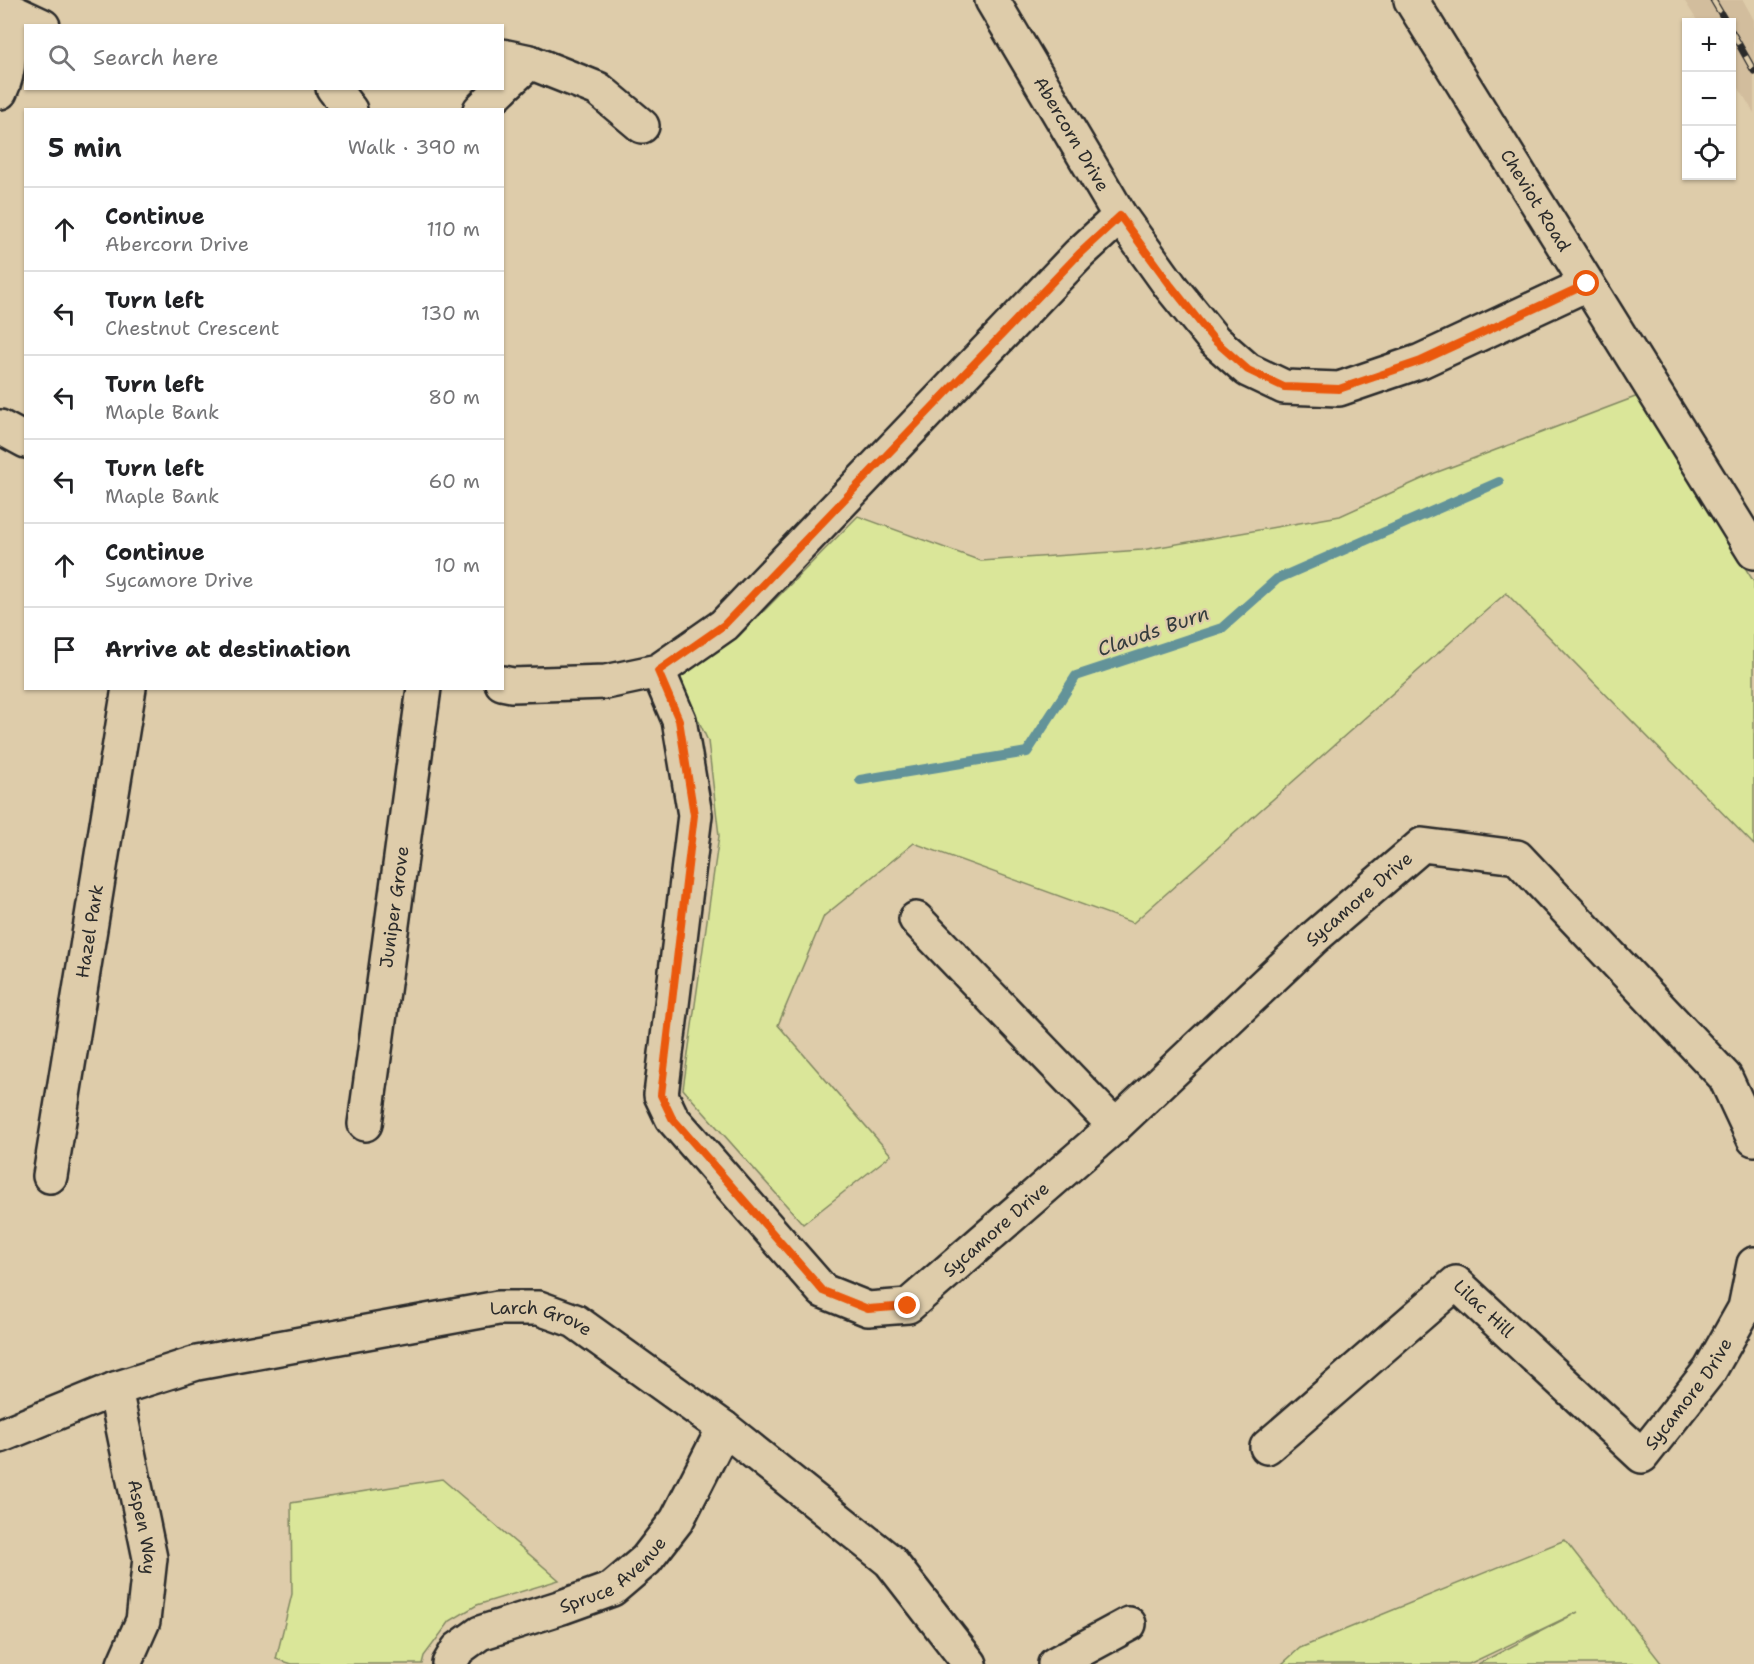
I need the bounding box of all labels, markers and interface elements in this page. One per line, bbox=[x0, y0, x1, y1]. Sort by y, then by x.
map controls bbox=[1682, 18, 1736, 180]
button: + bbox=[1682, 18, 1736, 72]
search box bbox=[24, 24, 504, 90]
icon: search bbox=[45, 41, 78, 74]
text: Search here bbox=[93, 43, 219, 72]
street label: Abercorn Drive bbox=[1028, 72, 1115, 196]
button: − bbox=[1682, 72, 1736, 126]
button: locate bbox=[1682, 126, 1736, 180]
text: 5 min bbox=[48, 130, 122, 165]
text: Walk · 390 m bbox=[348, 134, 480, 160]
street label: Cheviot Road bbox=[1495, 145, 1576, 256]
text: Continue bbox=[105, 202, 205, 231]
icon: ahead bbox=[48, 213, 81, 246]
text: 110 m bbox=[426, 216, 480, 242]
text: Abercorn Drive bbox=[105, 231, 249, 257]
route start bbox=[1573, 270, 1599, 296]
text: Turn left bbox=[105, 286, 204, 315]
icon: left bbox=[48, 297, 81, 330]
text: 130 m bbox=[421, 300, 480, 326]
text: Chestnut Crescent bbox=[105, 315, 279, 341]
text: Turn left bbox=[105, 370, 204, 399]
icon: left bbox=[48, 381, 81, 414]
text: 80 m bbox=[428, 384, 480, 410]
text: Maple Bank bbox=[105, 399, 220, 425]
text: Turn left bbox=[105, 454, 204, 483]
icon: left bbox=[48, 465, 81, 498]
text: 60 m bbox=[428, 468, 480, 494]
text: Maple Bank bbox=[105, 483, 220, 509]
text: Continue bbox=[105, 538, 205, 567]
icon: ahead bbox=[48, 549, 81, 582]
text: 10 m bbox=[434, 552, 480, 578]
text: Sycamore Drive bbox=[105, 567, 254, 593]
water label: Clauds Burn bbox=[1094, 600, 1212, 662]
icon: arrive bbox=[48, 633, 81, 666]
text: Arrive at destination bbox=[105, 635, 351, 664]
street label: Juniper Grove bbox=[374, 844, 415, 970]
street label: Sycamore Drive bbox=[1300, 846, 1418, 952]
street label: Hazel Park bbox=[70, 883, 109, 980]
street label: Sycamore Drive bbox=[938, 1177, 1054, 1282]
street label: Lilac Hill bbox=[1448, 1274, 1520, 1343]
route end bbox=[894, 1292, 920, 1318]
street label: Larch Grove bbox=[488, 1296, 597, 1341]
street label: Sycamore Drive bbox=[1639, 1334, 1738, 1455]
street label: Aspen Way bbox=[122, 1477, 162, 1576]
street label: Spruce Avenue bbox=[556, 1532, 672, 1619]

